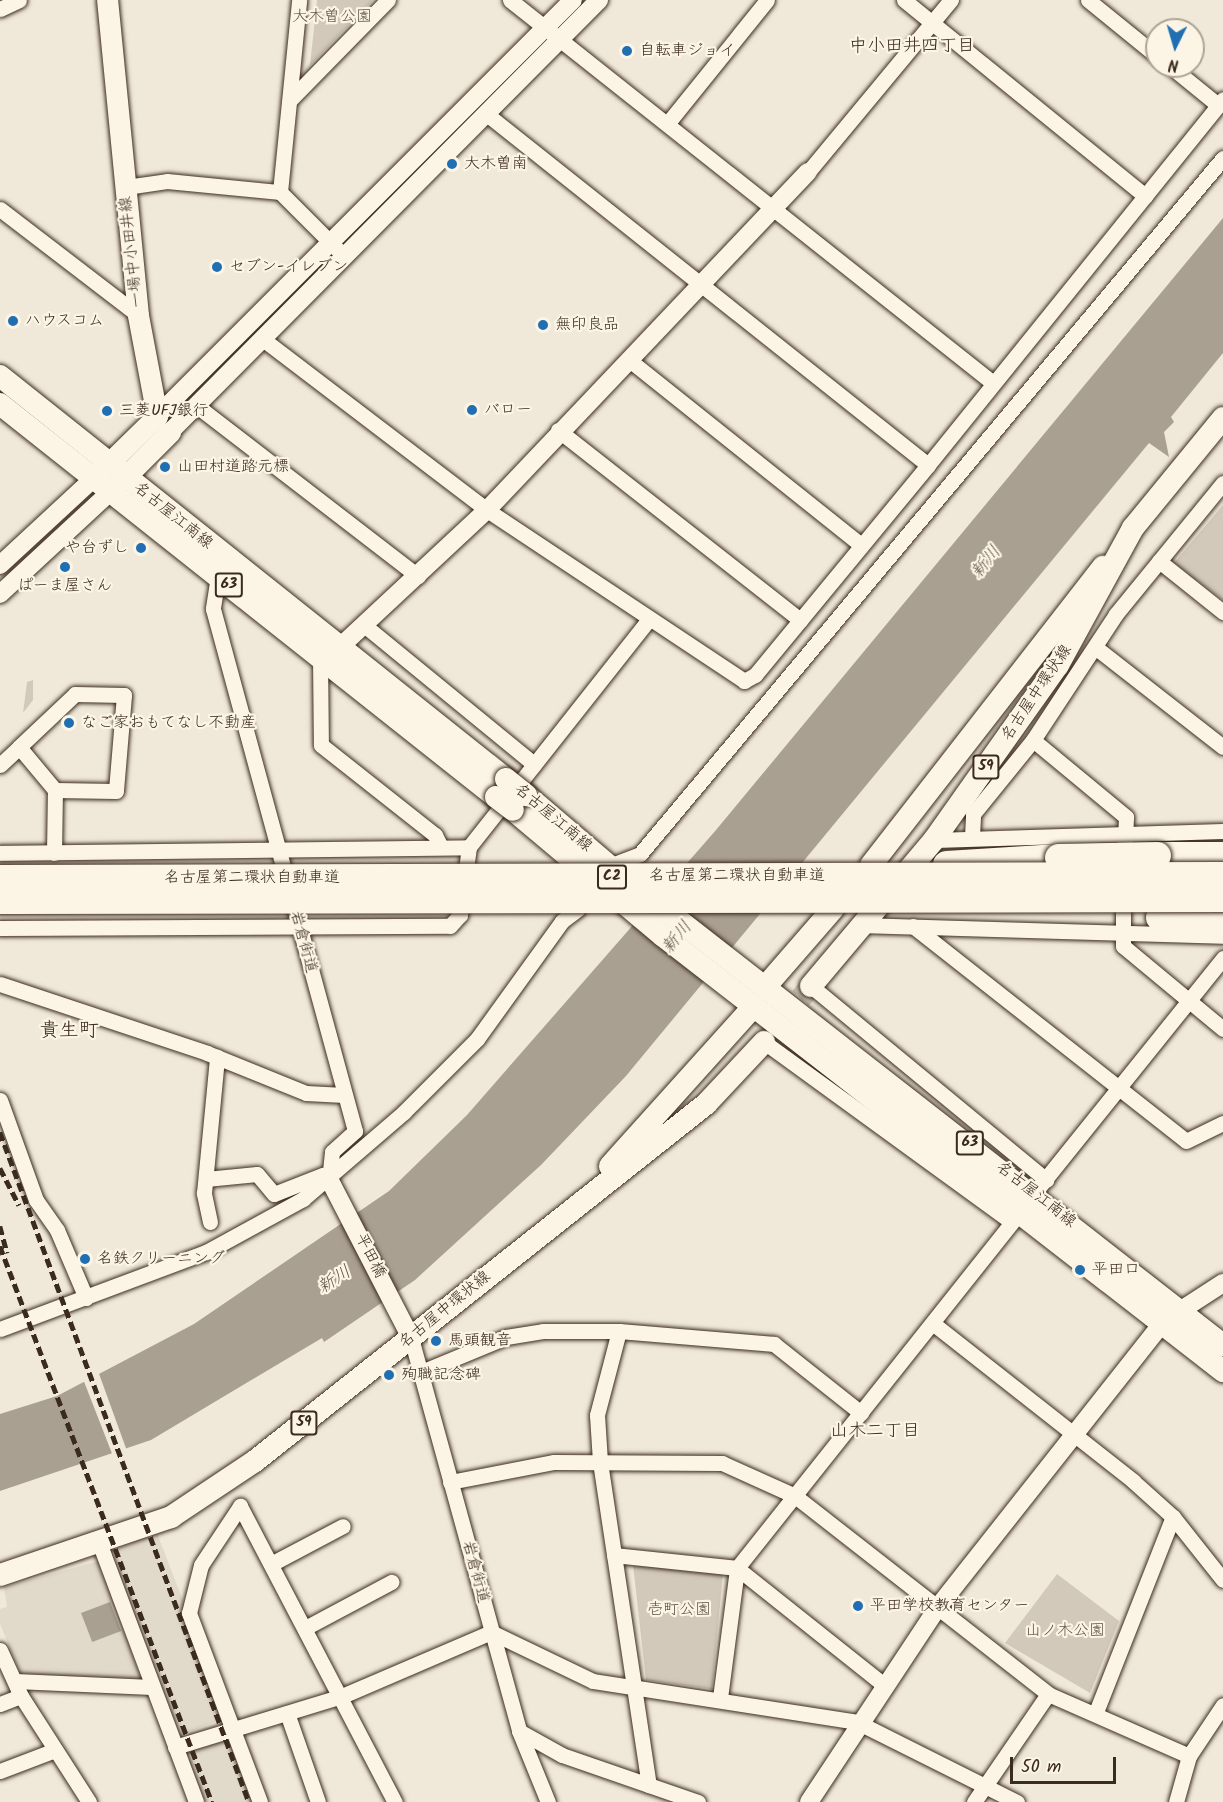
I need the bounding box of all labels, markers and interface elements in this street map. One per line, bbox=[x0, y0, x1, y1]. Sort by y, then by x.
park label: 大木曽公園 bbox=[292, 7, 372, 27]
north arrow bbox=[1145, 18, 1205, 78]
district label: 中小田井四丁目 bbox=[849, 36, 975, 58]
place label: 自転車ジョイ bbox=[639, 41, 735, 61]
marker: 自転車ジョイ bbox=[620, 44, 634, 58]
text: N bbox=[1167, 52, 1180, 77]
place label: 大木曽南 bbox=[464, 154, 528, 174]
marker: 大木曽南 bbox=[445, 157, 459, 171]
street label: 一場中小田井線 bbox=[117, 195, 147, 309]
place label: セブン-イレブン bbox=[229, 257, 348, 277]
marker: セブン-イレブン bbox=[210, 260, 224, 274]
place label: ハウスコム bbox=[25, 311, 105, 331]
marker: ハウスコム bbox=[6, 314, 20, 328]
place label: 無印良品 bbox=[555, 315, 619, 335]
marker: 無印良品 bbox=[536, 318, 550, 332]
place label: バロー bbox=[484, 400, 532, 420]
place label: 三菱UFJ銀行 bbox=[119, 401, 208, 421]
marker: バロー bbox=[465, 403, 479, 417]
marker: 三菱UFJ銀行 bbox=[100, 404, 114, 418]
place label: 山田村道路元標 bbox=[177, 457, 289, 477]
marker: 山田村道路元標 bbox=[158, 460, 172, 474]
street label: 名古屋江南線 bbox=[130, 478, 216, 554]
place label: や台ずし bbox=[65, 538, 129, 558]
marker: や台ずし bbox=[134, 541, 148, 555]
water label: 新川 bbox=[967, 542, 1007, 584]
marker: ぱーま屋さん bbox=[58, 560, 72, 574]
road number: 63 bbox=[214, 573, 244, 597]
place label: ぱーま屋さん bbox=[17, 576, 113, 596]
street label: 名古屋中環状線 bbox=[998, 641, 1076, 745]
place label: なご家おもてなし不動産 bbox=[81, 713, 257, 733]
marker: なご家おもてなし不動産 bbox=[62, 716, 76, 730]
road number: 59 bbox=[971, 755, 1001, 779]
street label: 名古屋江南線 bbox=[510, 780, 596, 856]
road number: C2 bbox=[597, 865, 627, 889]
street label: 名古屋第二環状自動車道 bbox=[649, 866, 825, 886]
street label: 名古屋第二環状自動車道 bbox=[164, 868, 340, 888]
street label: 岩倉街道 bbox=[285, 909, 321, 975]
water label: 新川 bbox=[658, 917, 698, 959]
district label: 貴生町 bbox=[39, 1019, 99, 1043]
road number: 63 bbox=[955, 1131, 985, 1155]
street label: 名古屋江南線 bbox=[992, 1158, 1080, 1232]
street label: 平田橋 bbox=[351, 1230, 389, 1282]
place label: 名鉄クリーニング bbox=[97, 1249, 225, 1269]
marker: 名鉄クリーニング bbox=[78, 1252, 92, 1266]
place label: 平田口 bbox=[1092, 1260, 1140, 1280]
water label: 新川 bbox=[314, 1262, 356, 1300]
marker: 平田口 bbox=[1073, 1263, 1087, 1277]
street label: 名古屋中環状線 bbox=[395, 1267, 495, 1353]
place label: 馬頭観音 bbox=[448, 1331, 512, 1351]
marker: 馬頭観音 bbox=[429, 1334, 443, 1348]
place label: 殉職記念碑 bbox=[401, 1365, 481, 1385]
marker: 殉職記念碑 bbox=[382, 1368, 396, 1382]
road number: 59 bbox=[289, 1411, 319, 1435]
district label: 山木二丁目 bbox=[830, 1421, 920, 1443]
street label: 岩倉街道 bbox=[457, 1539, 493, 1605]
place label: 平田学校教育センター bbox=[870, 1596, 1030, 1616]
marker: 平田学校教育センター bbox=[851, 1599, 865, 1613]
park label: 壱町公園 bbox=[647, 1600, 711, 1620]
park label: 山ノ木公園 bbox=[1025, 1621, 1105, 1641]
scale bar bbox=[1013, 1745, 1120, 1783]
text: 50 m bbox=[1021, 1753, 1061, 1782]

